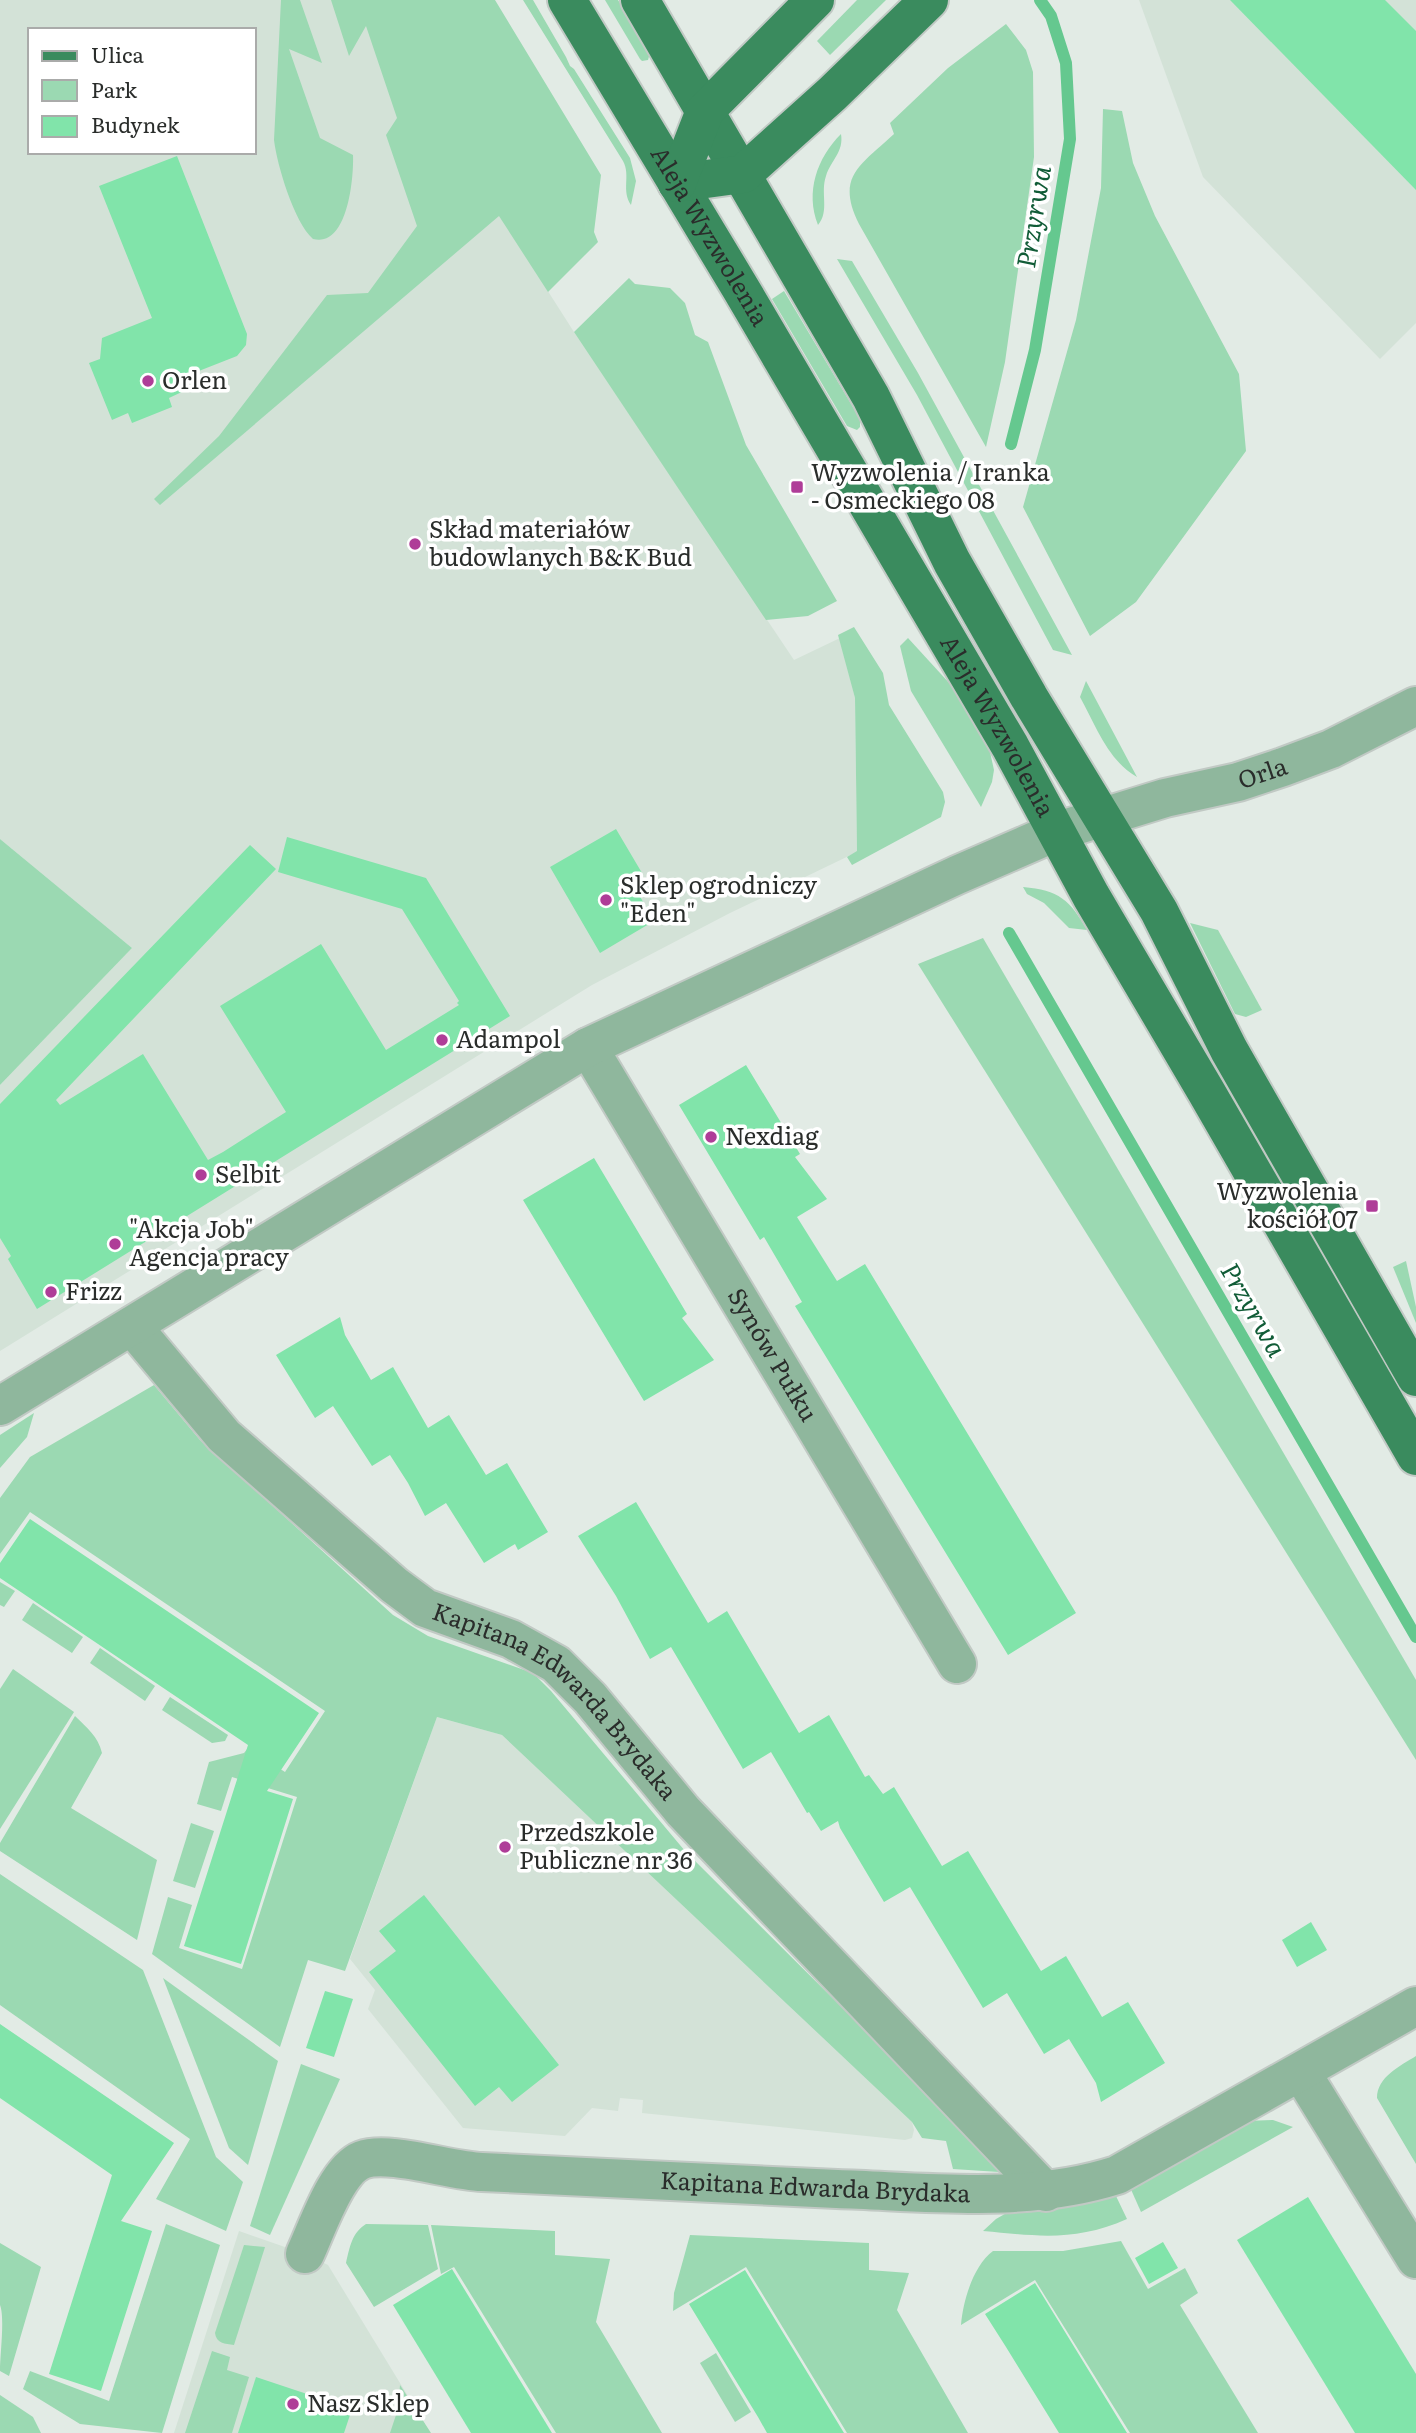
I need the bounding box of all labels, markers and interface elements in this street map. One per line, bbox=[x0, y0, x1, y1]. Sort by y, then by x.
legend bbox=[28, 28, 256, 154]
text: Ulica bbox=[91, 38, 145, 69]
text: Park bbox=[91, 73, 137, 104]
text: Budynek bbox=[91, 108, 180, 139]
street label: Aleja Wyzwolenia bbox=[644, 139, 779, 332]
water label: Przyrwa bbox=[1004, 162, 1059, 271]
place label: Orlen bbox=[162, 361, 227, 396]
marker: Orlen bbox=[140, 373, 156, 389]
place label: Wyzwolenia / Iranka - Osmeckiego 08 bbox=[811, 453, 1050, 516]
marker: Wyzwolenia / Iranka - Osmeckiego 08 bbox=[789, 479, 805, 495]
place label: Skład materiałów budowlanych B&K Bud bbox=[429, 510, 692, 573]
marker: Skład materiałów budowlanych B&K Bud bbox=[407, 536, 423, 552]
street label: Aleja Wyzwolenia bbox=[933, 627, 1065, 822]
street label: Orla bbox=[1233, 747, 1291, 796]
place label: Sklep ogrodniczy "Eden" bbox=[620, 866, 817, 929]
marker: Sklep ogrodniczy "Eden" bbox=[598, 892, 614, 908]
place label: Adampol bbox=[456, 1020, 561, 1055]
marker: Adampol bbox=[434, 1032, 450, 1048]
place label: Nexdiag bbox=[725, 1117, 819, 1152]
marker: Nexdiag bbox=[703, 1129, 719, 1145]
place label: Selbit bbox=[215, 1155, 281, 1190]
marker: Selbit bbox=[193, 1167, 209, 1183]
place label: Wyzwolenia kościół 07 bbox=[1216, 1172, 1358, 1235]
marker: Wyzwolenia kościół 07 bbox=[1364, 1198, 1380, 1214]
place label: "Akcja Job" Agencja pracy bbox=[129, 1210, 289, 1273]
marker: "Akcja Job" Agencja pracy bbox=[107, 1236, 123, 1252]
water label: Przyrwa bbox=[1213, 1254, 1298, 1363]
place label: Frizz bbox=[65, 1272, 122, 1307]
street label: Synów Pułku bbox=[721, 1280, 828, 1427]
marker: Frizz bbox=[43, 1284, 59, 1300]
street label: Kapitana Edwarda Brydaka bbox=[428, 1592, 687, 1807]
place label: Przedszkole Publiczne nr 36 bbox=[519, 1813, 693, 1876]
marker: Przedszkole Publiczne nr 36 bbox=[497, 1839, 513, 1855]
street label: Kapitana Edwarda Brydaka bbox=[659, 2161, 971, 2209]
place label: Nasz Sklep bbox=[307, 2384, 430, 2419]
marker: Nasz Sklep bbox=[285, 2396, 301, 2412]

